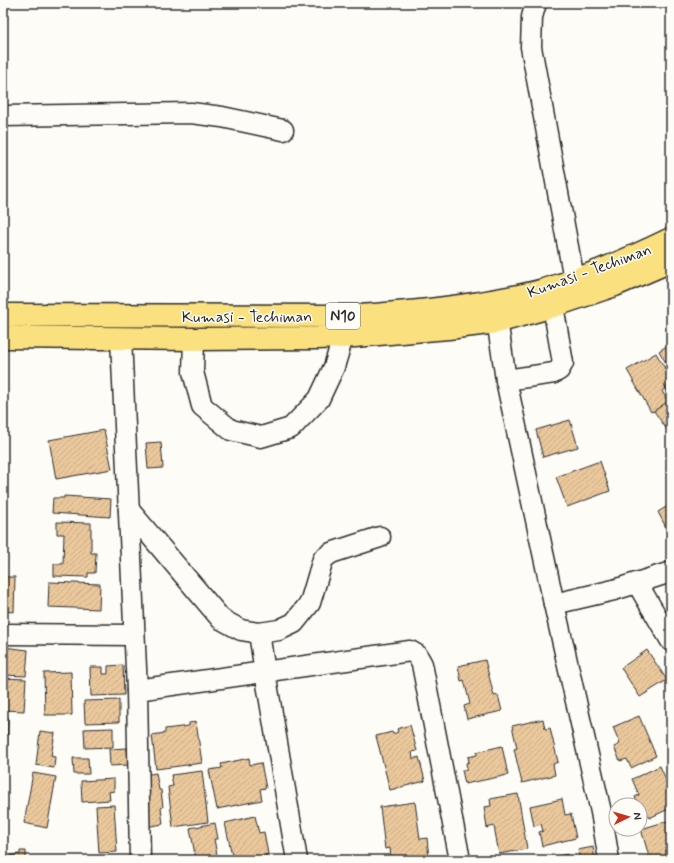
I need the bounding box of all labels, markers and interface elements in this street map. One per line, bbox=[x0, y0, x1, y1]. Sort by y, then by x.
street label: Kumasi - Techiman bbox=[525, 239, 654, 304]
road number: N10 bbox=[326, 303, 360, 329]
street label: Kumasi - Techiman bbox=[182, 307, 312, 328]
north arrow bbox=[608, 797, 648, 837]
text: N bbox=[630, 812, 644, 820]

